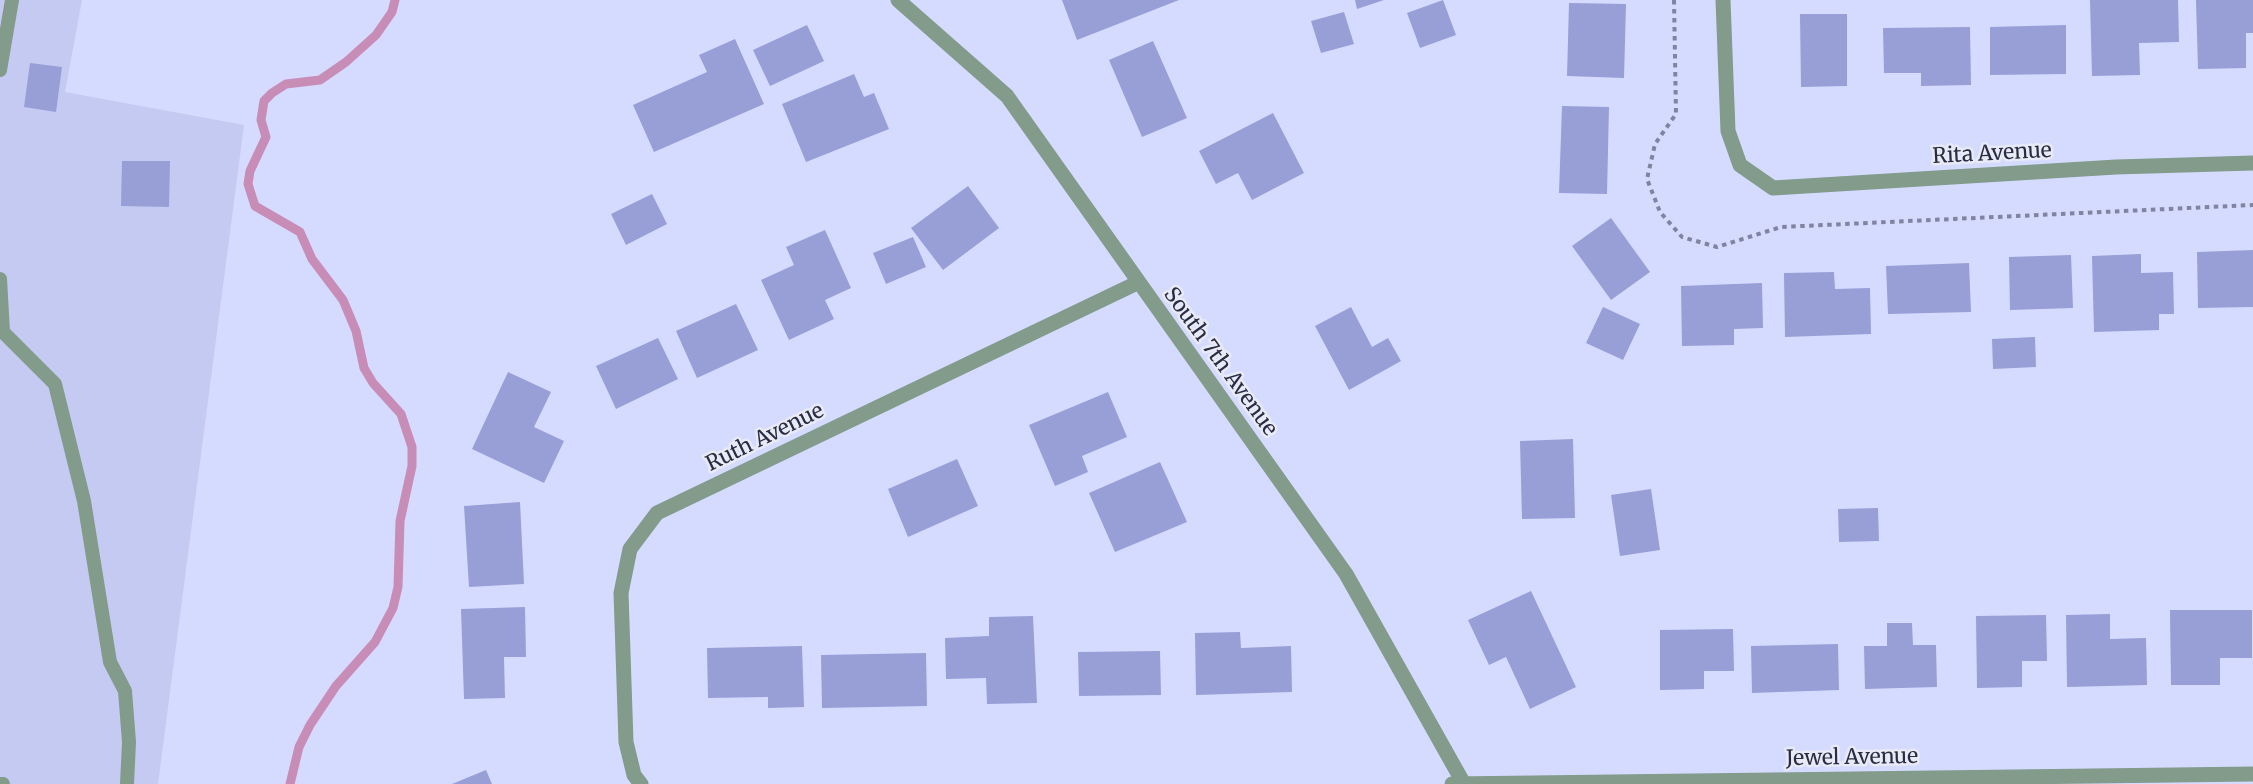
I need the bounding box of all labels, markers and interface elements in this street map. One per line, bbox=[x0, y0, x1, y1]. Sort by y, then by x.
street label: Rita Avenue bbox=[1932, 138, 2052, 170]
street label: South 7th Avenue bbox=[1158, 283, 1282, 441]
street label: Ruth Avenue bbox=[702, 399, 828, 477]
street label: Jewel Avenue bbox=[1786, 744, 1918, 772]

